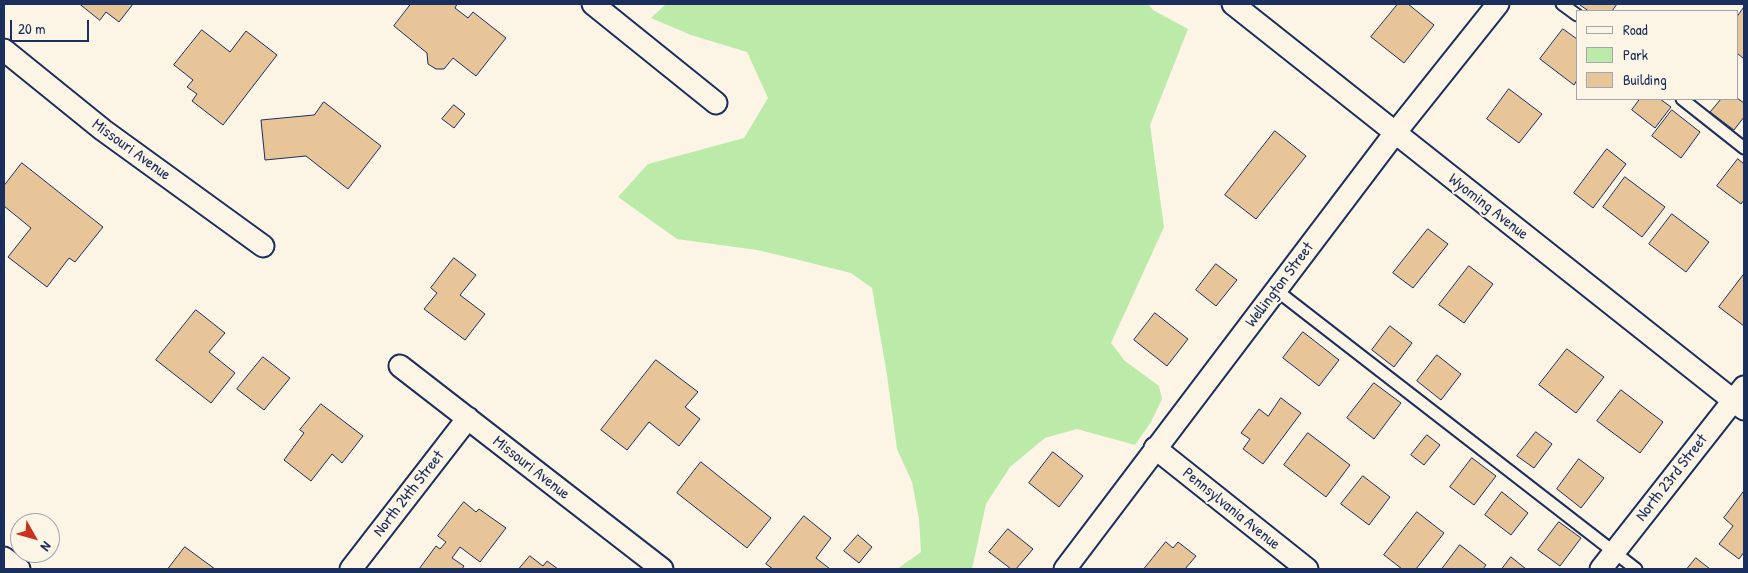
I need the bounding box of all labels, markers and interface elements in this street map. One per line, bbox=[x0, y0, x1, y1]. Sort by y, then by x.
scale bar bbox=[12, 10, 91, 42]
legend bbox=[1576, 10, 1738, 100]
text: 20 m bbox=[18, 18, 45, 39]
text: Road bbox=[1623, 19, 1648, 40]
text: Park bbox=[1623, 44, 1648, 65]
text: Building bbox=[1623, 69, 1667, 90]
street label: Missouri Avenue bbox=[88, 115, 174, 185]
street label: Wyoming Avenue bbox=[1444, 170, 1532, 244]
street label: Wellington Street bbox=[1242, 239, 1318, 331]
street label: North 23rd Street bbox=[1632, 431, 1712, 525]
street label: Missouri Avenue bbox=[489, 432, 573, 504]
street label: North 24th Street bbox=[370, 447, 448, 541]
street label: Pennsylvania Avenue bbox=[1178, 464, 1284, 554]
north arrow bbox=[10, 513, 60, 563]
text: N bbox=[37, 538, 56, 556]

